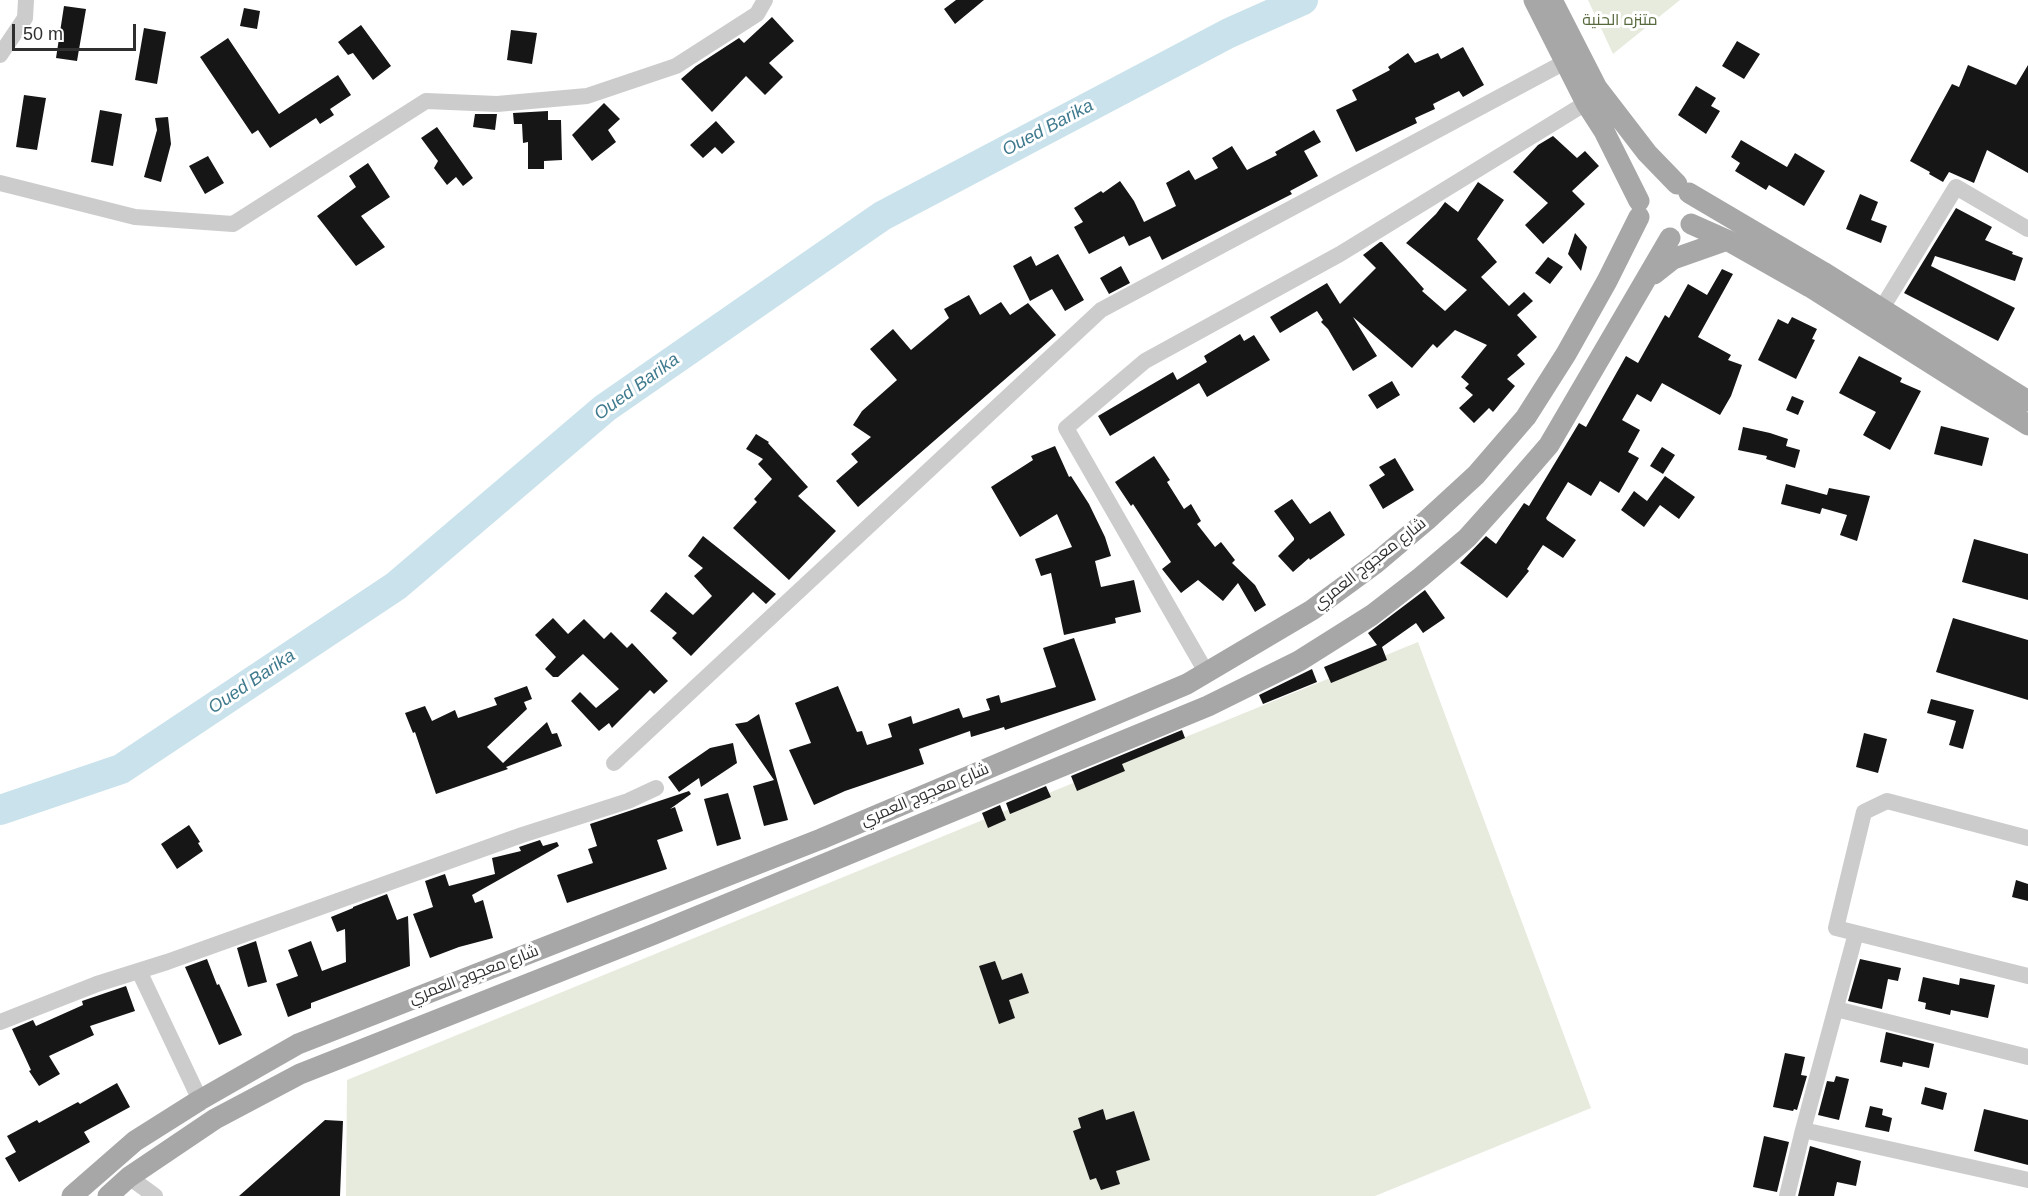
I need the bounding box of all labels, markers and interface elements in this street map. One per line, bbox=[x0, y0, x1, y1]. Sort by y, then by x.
park label: متنزه الحنية bbox=[1582, 11, 1658, 31]
scale bar bbox=[15, 12, 140, 50]
text: 50 m bbox=[23, 24, 63, 44]
water label: Oued Barika bbox=[999, 95, 1097, 161]
water label: Oued Barika bbox=[590, 349, 684, 425]
street label: شارع معجوج العمري bbox=[1310, 514, 1430, 614]
water label: Oued Barika bbox=[204, 645, 300, 719]
street label: شارع معجوج العمري bbox=[858, 759, 992, 831]
street label: شارع معجوج العمري bbox=[406, 941, 542, 1009]

